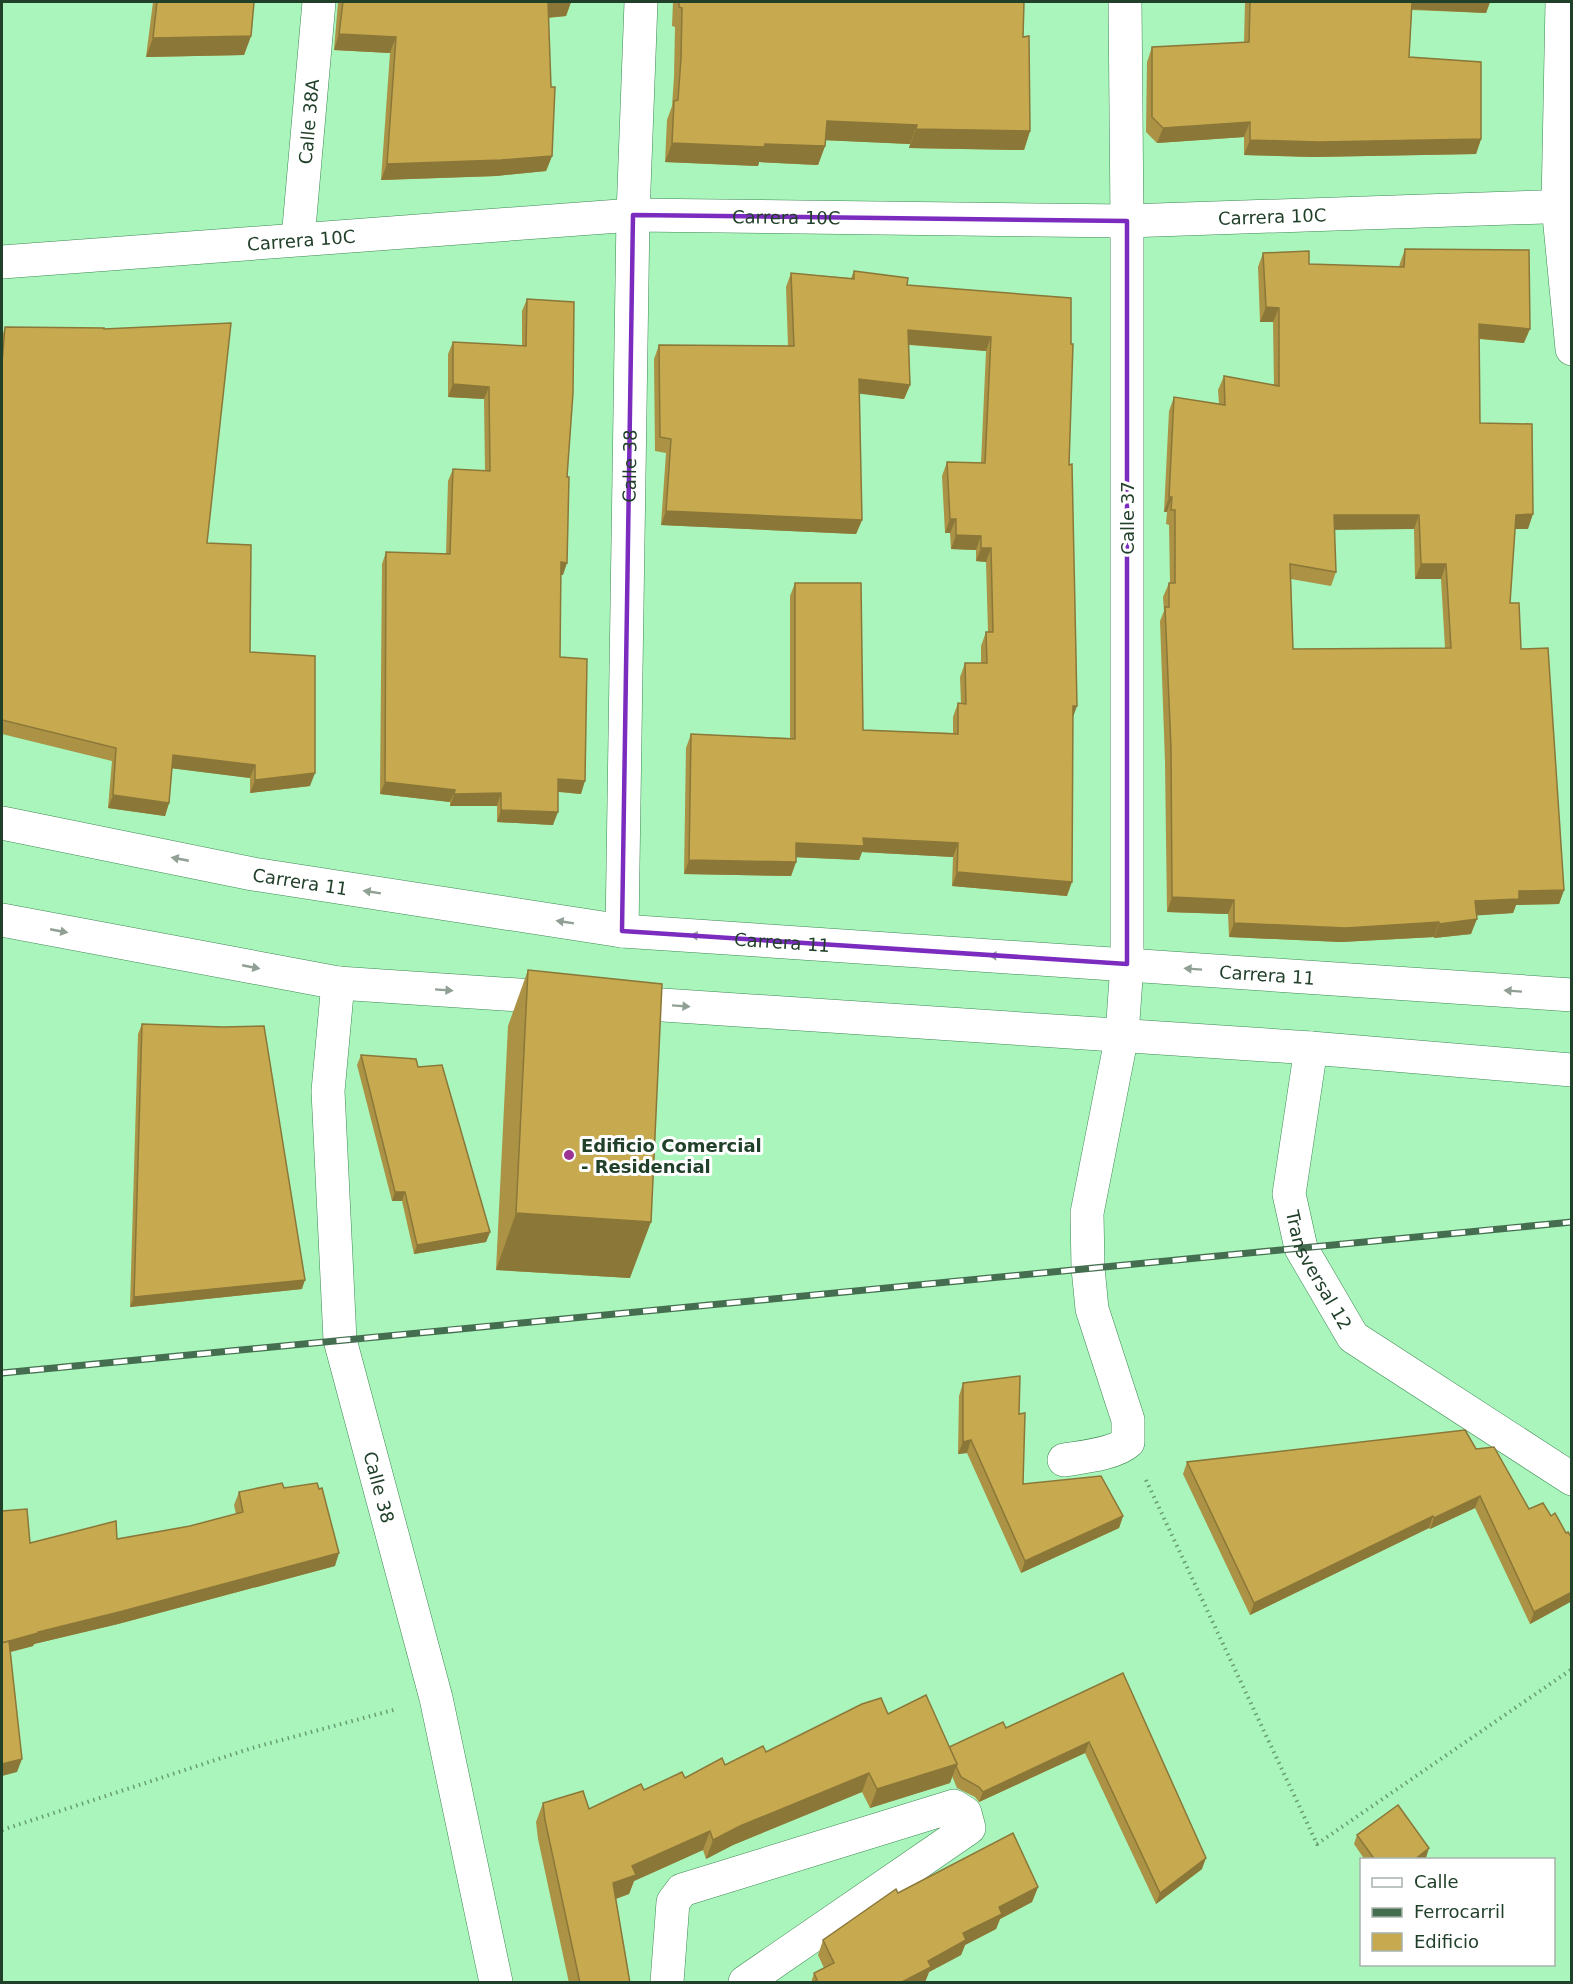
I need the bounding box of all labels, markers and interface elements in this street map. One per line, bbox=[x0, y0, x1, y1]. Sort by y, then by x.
street label: Calle 38A bbox=[294, 77, 323, 165]
street label: Carrera 10C bbox=[1218, 204, 1327, 228]
street label: Carrera 10C bbox=[732, 206, 841, 228]
street label: Carrera 10C bbox=[246, 225, 356, 254]
street label: Calle 38 bbox=[618, 429, 640, 503]
street label: Calle 37 bbox=[1117, 481, 1138, 555]
one-way arrow bbox=[170, 854, 189, 863]
street label: Carrera 11 bbox=[251, 864, 349, 899]
one-way arrow bbox=[362, 888, 381, 897]
one-way arrow bbox=[555, 918, 574, 927]
one-way arrow bbox=[50, 927, 69, 936]
street label: Carrera 11 bbox=[734, 928, 831, 955]
one-way arrow bbox=[689, 932, 708, 941]
one-way arrow bbox=[989, 951, 1008, 960]
street label: Carrera 11 bbox=[1218, 961, 1316, 988]
one-way arrow bbox=[241, 963, 260, 972]
one-way arrow bbox=[1183, 964, 1202, 973]
one-way arrow bbox=[435, 985, 454, 995]
one-way arrow bbox=[1504, 986, 1523, 996]
one-way arrow bbox=[671, 1001, 690, 1010]
place label: Edificio Comercial - Residencial bbox=[581, 1135, 762, 1177]
marker: Edificio Comercial - Residencial bbox=[562, 1148, 576, 1162]
street label: Transversal 12 bbox=[1282, 1207, 1357, 1333]
street label: Calle 38 bbox=[360, 1449, 399, 1525]
legend bbox=[1360, 1858, 1555, 1966]
text: Calle bbox=[1414, 1871, 1459, 1892]
text: Ferrocarril bbox=[1414, 1901, 1505, 1922]
text: Edificio bbox=[1414, 1931, 1479, 1952]

